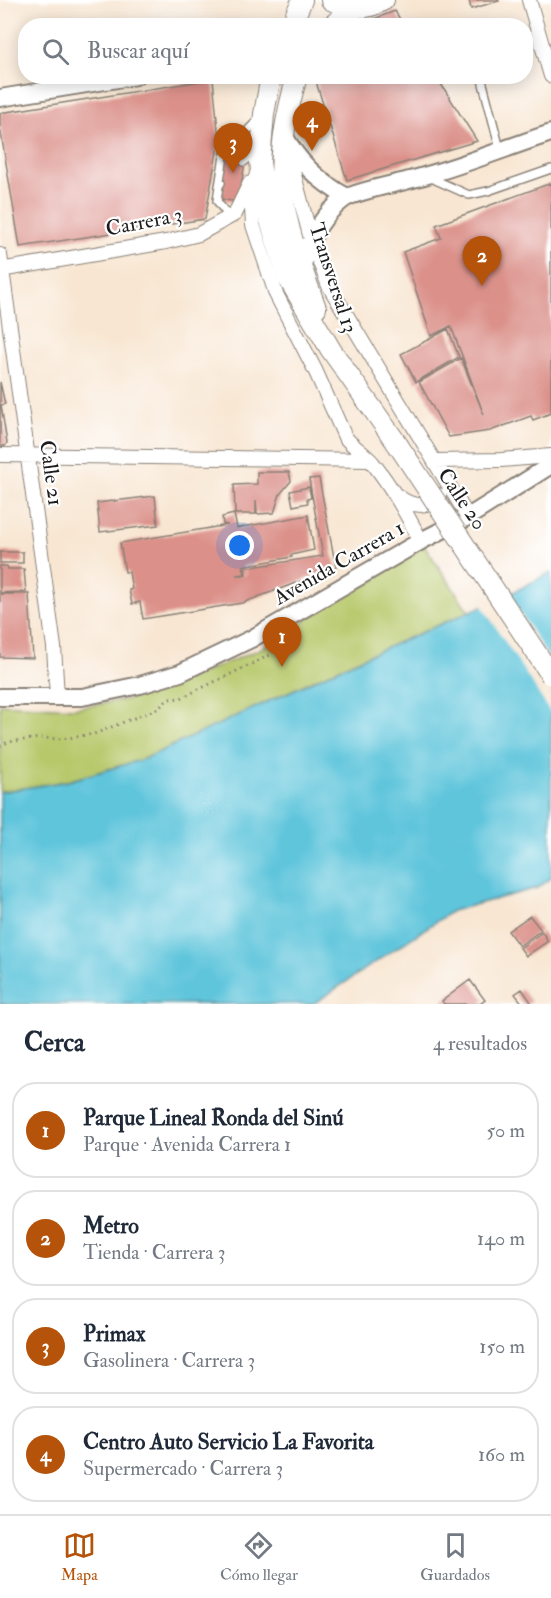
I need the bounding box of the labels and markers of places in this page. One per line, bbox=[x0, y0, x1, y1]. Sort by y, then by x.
pin: 4 bbox=[292, 102, 332, 151]
pin: 3 bbox=[214, 124, 252, 173]
pin: 2 bbox=[462, 236, 502, 286]
pin: 1 bbox=[262, 618, 302, 667]

